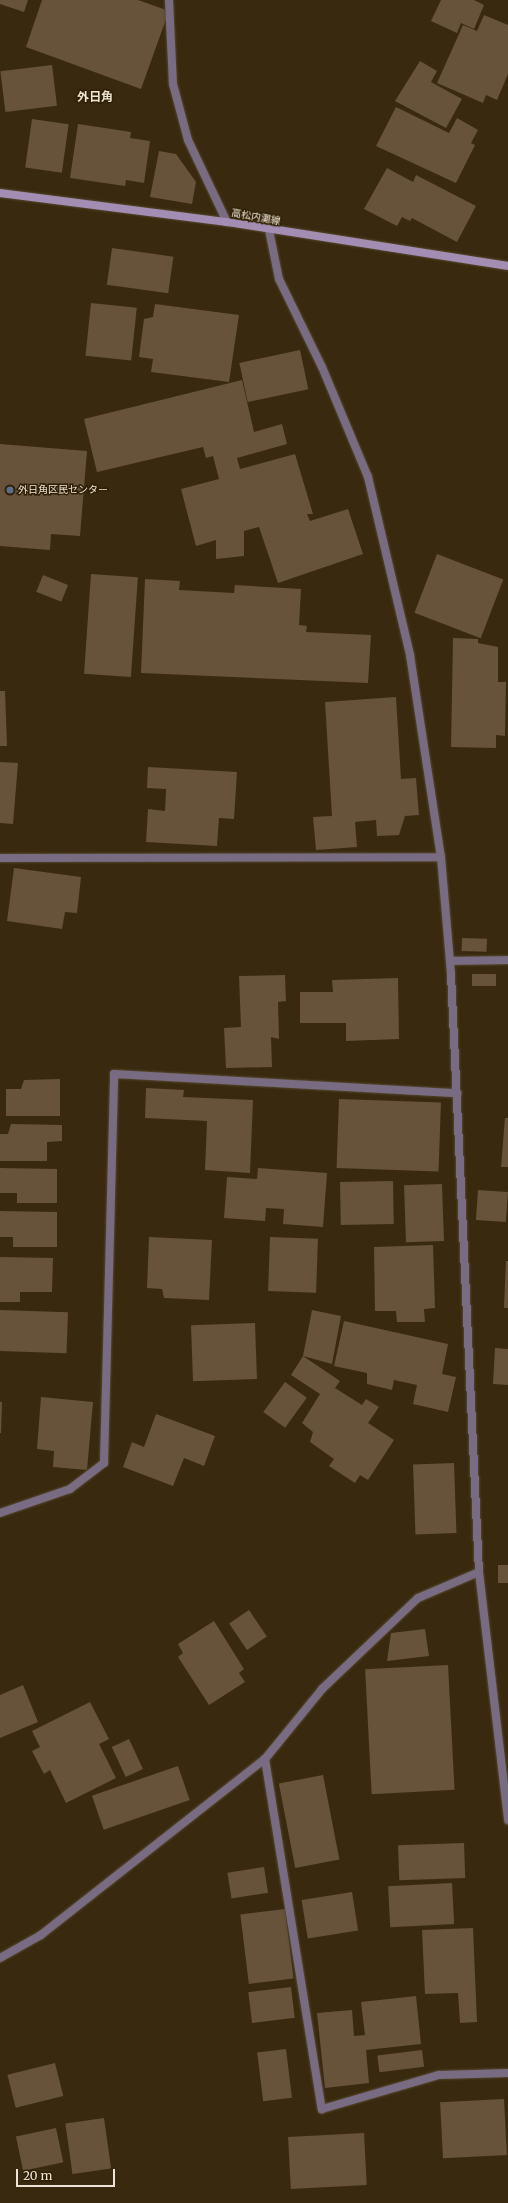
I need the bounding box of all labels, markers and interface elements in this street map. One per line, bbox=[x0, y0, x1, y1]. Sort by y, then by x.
district label: 外日角 bbox=[77, 90, 113, 104]
street label: 高松内灘線 bbox=[230, 207, 282, 227]
place label: 外日角区民センター bbox=[18, 484, 108, 496]
marker: 外日角区民センター bbox=[5, 485, 15, 495]
scale bar bbox=[18, 2161, 117, 2187]
text: 20 m bbox=[23, 2168, 52, 2183]

